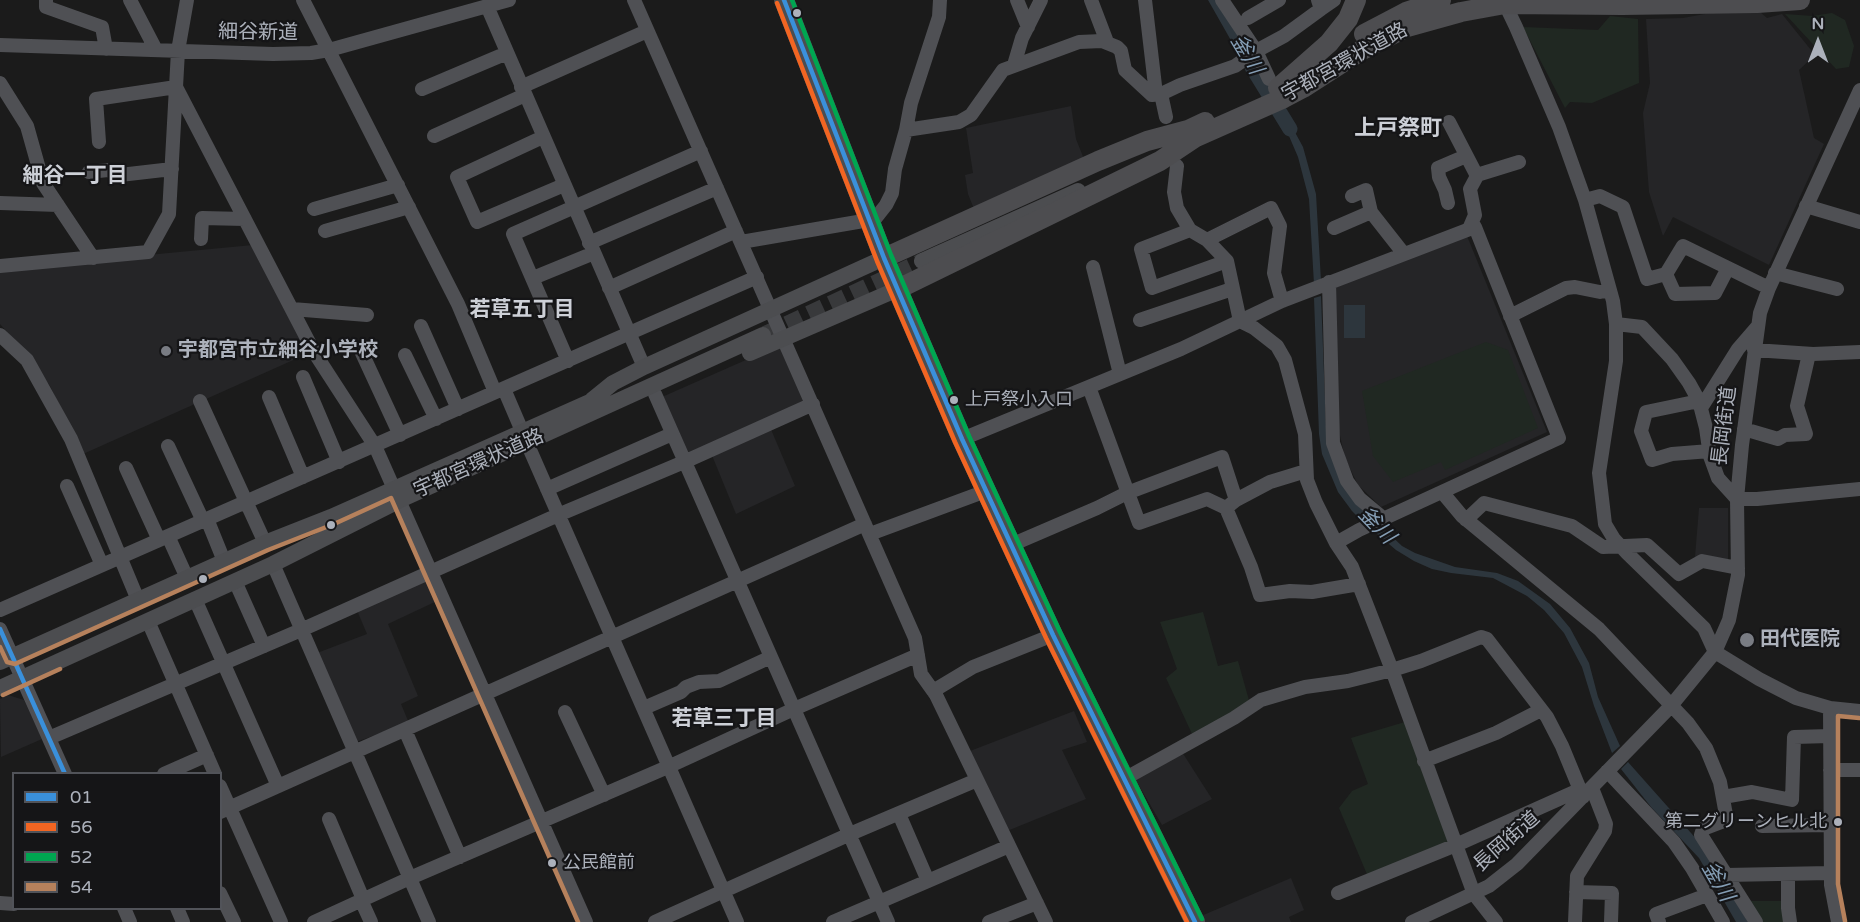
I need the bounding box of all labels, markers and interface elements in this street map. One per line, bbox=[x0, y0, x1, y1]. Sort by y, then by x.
unlabelled marker bbox=[791, 7, 803, 19]
north arrow bbox=[1788, 12, 1848, 72]
text: N bbox=[1812, 14, 1824, 34]
street label: 宇都宮環状道路 bbox=[1278, 19, 1412, 107]
street label: 細谷新道 bbox=[218, 20, 298, 46]
water label: 釜川 bbox=[1224, 31, 1268, 79]
district label: 上戸祭町 bbox=[1354, 116, 1442, 142]
district label: 細谷一丁目 bbox=[23, 163, 127, 189]
district label: 若草五丁目 bbox=[470, 297, 574, 323]
place label: 宇都宮市立細谷小学校 bbox=[178, 339, 378, 363]
marker: 宇都宮市立細谷小学校 bbox=[159, 344, 173, 358]
street label: 長岡街道 bbox=[1708, 385, 1742, 467]
place label: 上戸祭小入口 bbox=[965, 389, 1073, 411]
marker: 上戸祭小入口 bbox=[948, 394, 960, 406]
street label: 宇都宮環状道路 bbox=[410, 425, 548, 503]
water label: 釜川 bbox=[1352, 502, 1400, 550]
unlabelled marker bbox=[325, 519, 337, 531]
unlabelled marker bbox=[197, 573, 209, 585]
place label: 田代医院 bbox=[1760, 628, 1840, 652]
marker: 田代医院 bbox=[1738, 631, 1756, 649]
district label: 若草三丁目 bbox=[672, 706, 776, 732]
legend bbox=[12, 772, 222, 910]
text: 01 bbox=[70, 786, 93, 808]
street label: 長岡街道 bbox=[1469, 807, 1545, 877]
place label: 第二グリーンヒル北 bbox=[1665, 811, 1827, 833]
text: 56 bbox=[70, 816, 93, 838]
marker: 第二グリーンヒル北 bbox=[1832, 816, 1844, 828]
text: 52 bbox=[70, 846, 93, 868]
place label: 公民館前 bbox=[563, 852, 635, 874]
marker: 公民館前 bbox=[546, 857, 558, 869]
water label: 釜川 bbox=[1696, 858, 1738, 906]
text: 54 bbox=[70, 876, 93, 898]

